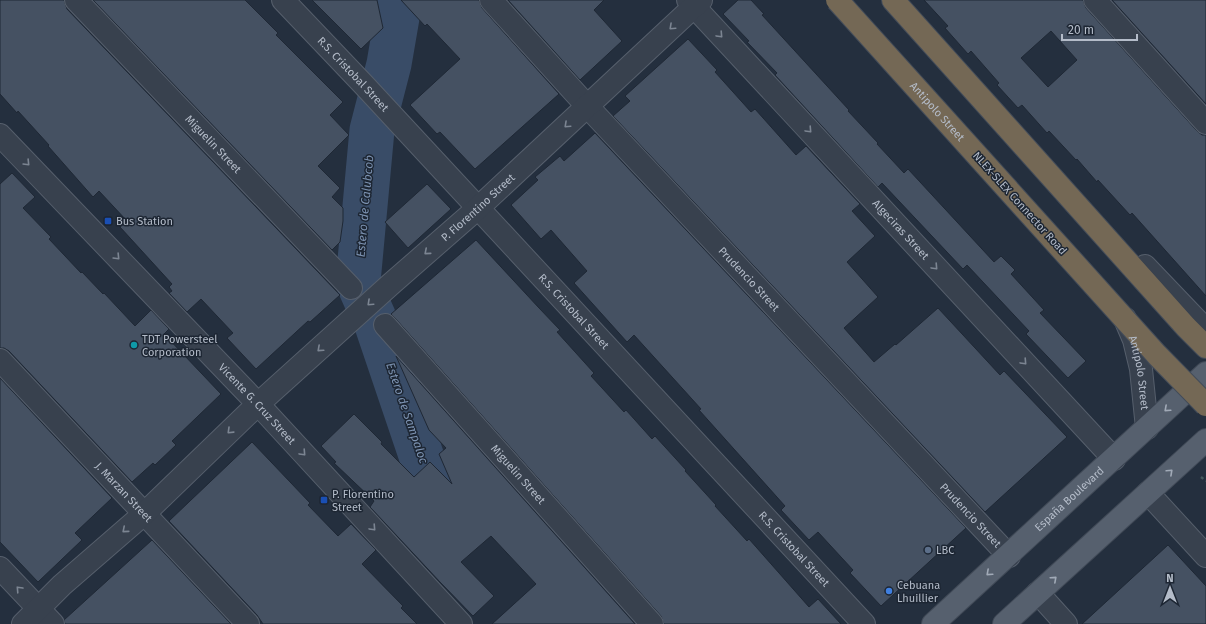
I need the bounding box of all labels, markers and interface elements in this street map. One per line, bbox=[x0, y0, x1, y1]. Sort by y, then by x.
scale bar bbox=[1062, 16, 1137, 42]
one-way arrow bbox=[669, 22, 677, 29]
text: 20 m bbox=[1068, 23, 1094, 37]
one-way arrow bbox=[716, 30, 723, 38]
street label: R.S. Cristobal Street bbox=[315, 34, 391, 114]
street label: Antipolo Street bbox=[907, 79, 967, 144]
street label: Miguelin Street bbox=[182, 113, 244, 176]
one-way arrow bbox=[564, 120, 572, 128]
one-way arrow bbox=[804, 126, 811, 133]
street label: NLEX-SLEX Connector Road bbox=[970, 149, 1069, 257]
water label: Estero de Calubcob bbox=[354, 154, 376, 258]
one-way arrow bbox=[22, 158, 30, 166]
street label: P. Florentino Street bbox=[439, 171, 518, 244]
street label: Algeciras Street bbox=[870, 197, 932, 262]
place label: Bus Station bbox=[116, 215, 173, 228]
marker: Bus Station bbox=[103, 216, 113, 226]
street label: Prudencio Street bbox=[715, 244, 782, 314]
one-way arrow bbox=[425, 248, 432, 255]
one-way arrow bbox=[112, 252, 119, 260]
one-way arrow bbox=[931, 262, 938, 270]
street label: R.S. Cristobal Street bbox=[535, 271, 612, 352]
one-way arrow bbox=[367, 298, 375, 306]
place label: TDT Powersteel Corporation bbox=[142, 333, 218, 359]
street label: Antipolo Street bbox=[1126, 334, 1151, 410]
marker: TDT Powersteel Corporation bbox=[129, 340, 139, 350]
one-way arrow bbox=[317, 344, 325, 351]
one-way arrow bbox=[1019, 357, 1027, 365]
street label: Vicente G. Cruz Street bbox=[216, 361, 298, 447]
water label: Estero de Sampaloc bbox=[383, 361, 431, 466]
one-way arrow bbox=[1164, 404, 1171, 411]
one-way arrow bbox=[227, 427, 235, 434]
street label: Miguelin Street bbox=[488, 442, 548, 507]
one-way arrow bbox=[298, 448, 306, 456]
street label: J. Marzan Street bbox=[92, 460, 155, 525]
street label: España Boulevard bbox=[1032, 464, 1107, 534]
one-way arrow bbox=[1166, 470, 1173, 477]
street label: Prudencio Street bbox=[937, 481, 1004, 550]
place label: P. Florentino Street bbox=[332, 488, 394, 514]
marker: P. Florentino Street bbox=[319, 495, 329, 505]
street label: R.S. Cristobal Street bbox=[756, 509, 832, 589]
one-way arrow bbox=[368, 523, 375, 531]
one-way arrow bbox=[122, 525, 130, 533]
place label: LBC bbox=[936, 544, 954, 557]
marker: LBC bbox=[923, 545, 933, 555]
north arrow bbox=[1150, 568, 1190, 608]
one-way arrow bbox=[986, 569, 994, 576]
text: N bbox=[1166, 572, 1174, 585]
one-way arrow bbox=[1049, 576, 1056, 583]
place label: Cebuana Lhuillier bbox=[897, 579, 940, 605]
one-way arrow bbox=[17, 586, 24, 593]
marker: Cebuana Lhuillier bbox=[884, 586, 894, 596]

